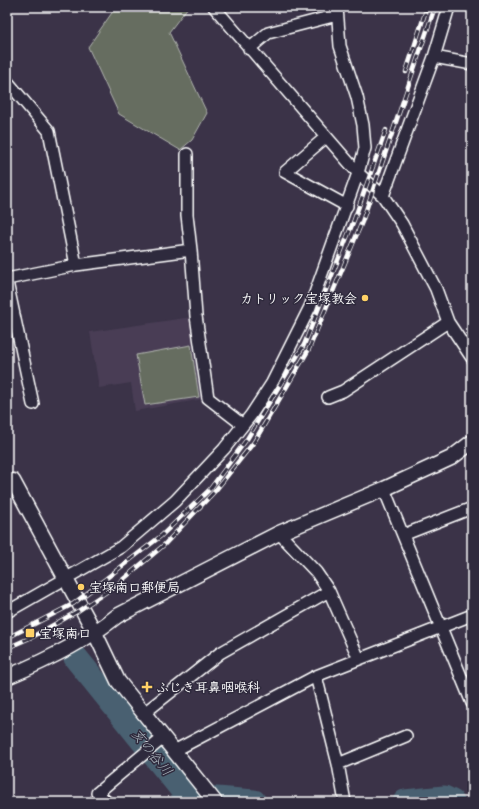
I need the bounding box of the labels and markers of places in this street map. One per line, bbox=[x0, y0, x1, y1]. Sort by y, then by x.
place label: カトリック宝塚教会 bbox=[240, 291, 357, 306]
marker: カトリック宝塚教会 bbox=[360, 293, 370, 303]
place label: 宝塚南口郵便局 bbox=[89, 580, 180, 595]
marker: 宝塚南口郵便局 bbox=[76, 582, 86, 592]
place label: 宝塚南口 bbox=[39, 626, 91, 641]
marker: 宝塚南口 bbox=[24, 627, 36, 639]
place label: ふじき耳鼻咽喉科 bbox=[156, 680, 261, 695]
marker: ふじき耳鼻咽喉科 bbox=[141, 681, 153, 693]

